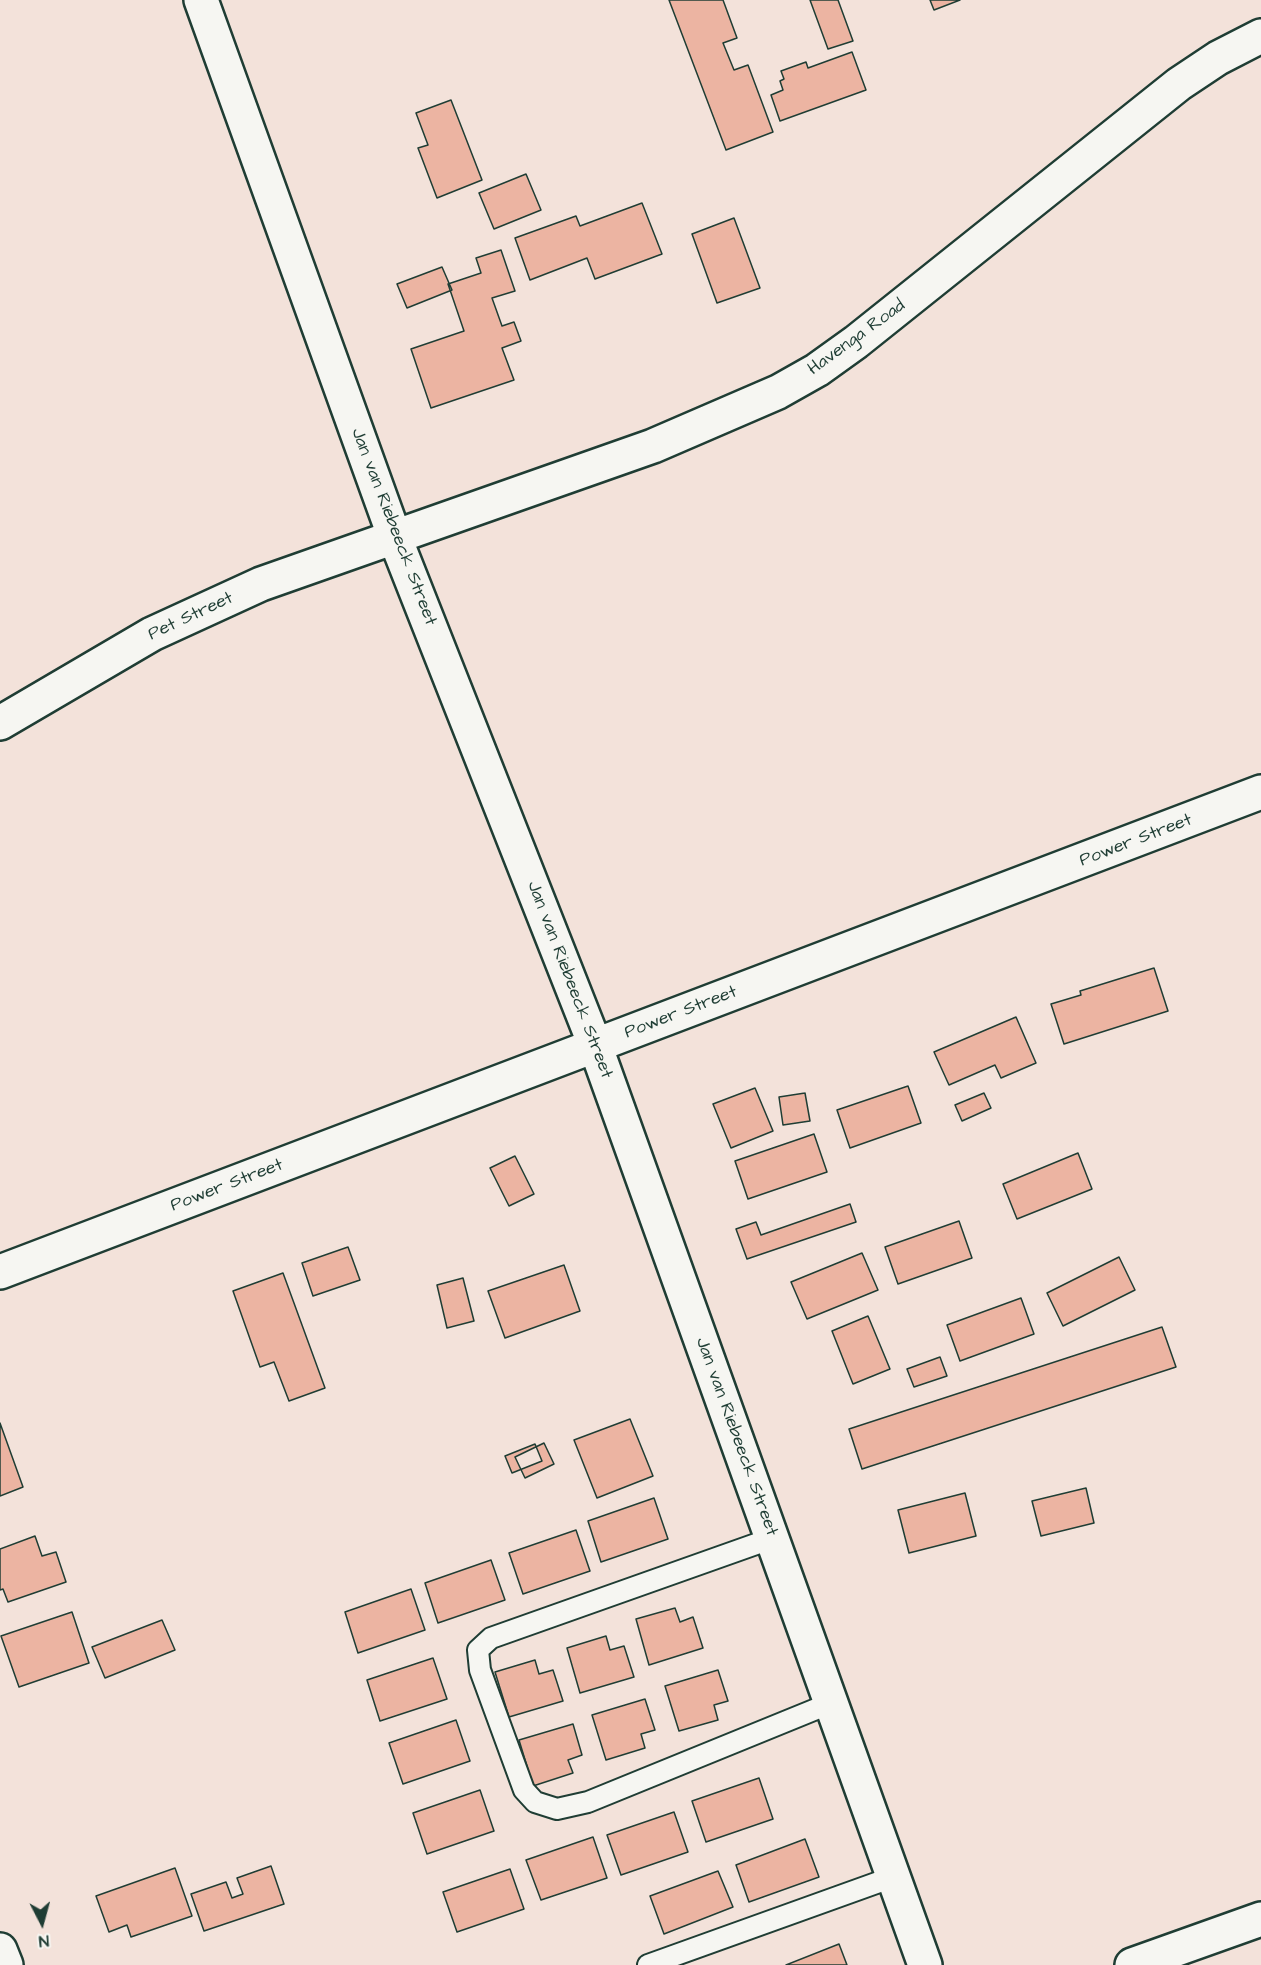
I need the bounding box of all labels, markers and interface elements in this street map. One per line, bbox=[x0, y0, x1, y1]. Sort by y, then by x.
street label: Havenga Road bbox=[804, 295, 910, 381]
street label: Jan van Riebeeck Street bbox=[345, 425, 441, 629]
street label: Pet Street bbox=[145, 588, 237, 646]
street label: Power Street bbox=[1077, 810, 1195, 872]
street label: Jan van Riebeeck Street bbox=[521, 878, 617, 1082]
street label: Power Street bbox=[622, 982, 740, 1044]
street label: Power Street bbox=[168, 1155, 286, 1217]
street label: Jan van Riebeeck Street bbox=[690, 1335, 782, 1539]
north arrow bbox=[12, 1893, 72, 1953]
text: N bbox=[38, 1929, 50, 1952]

